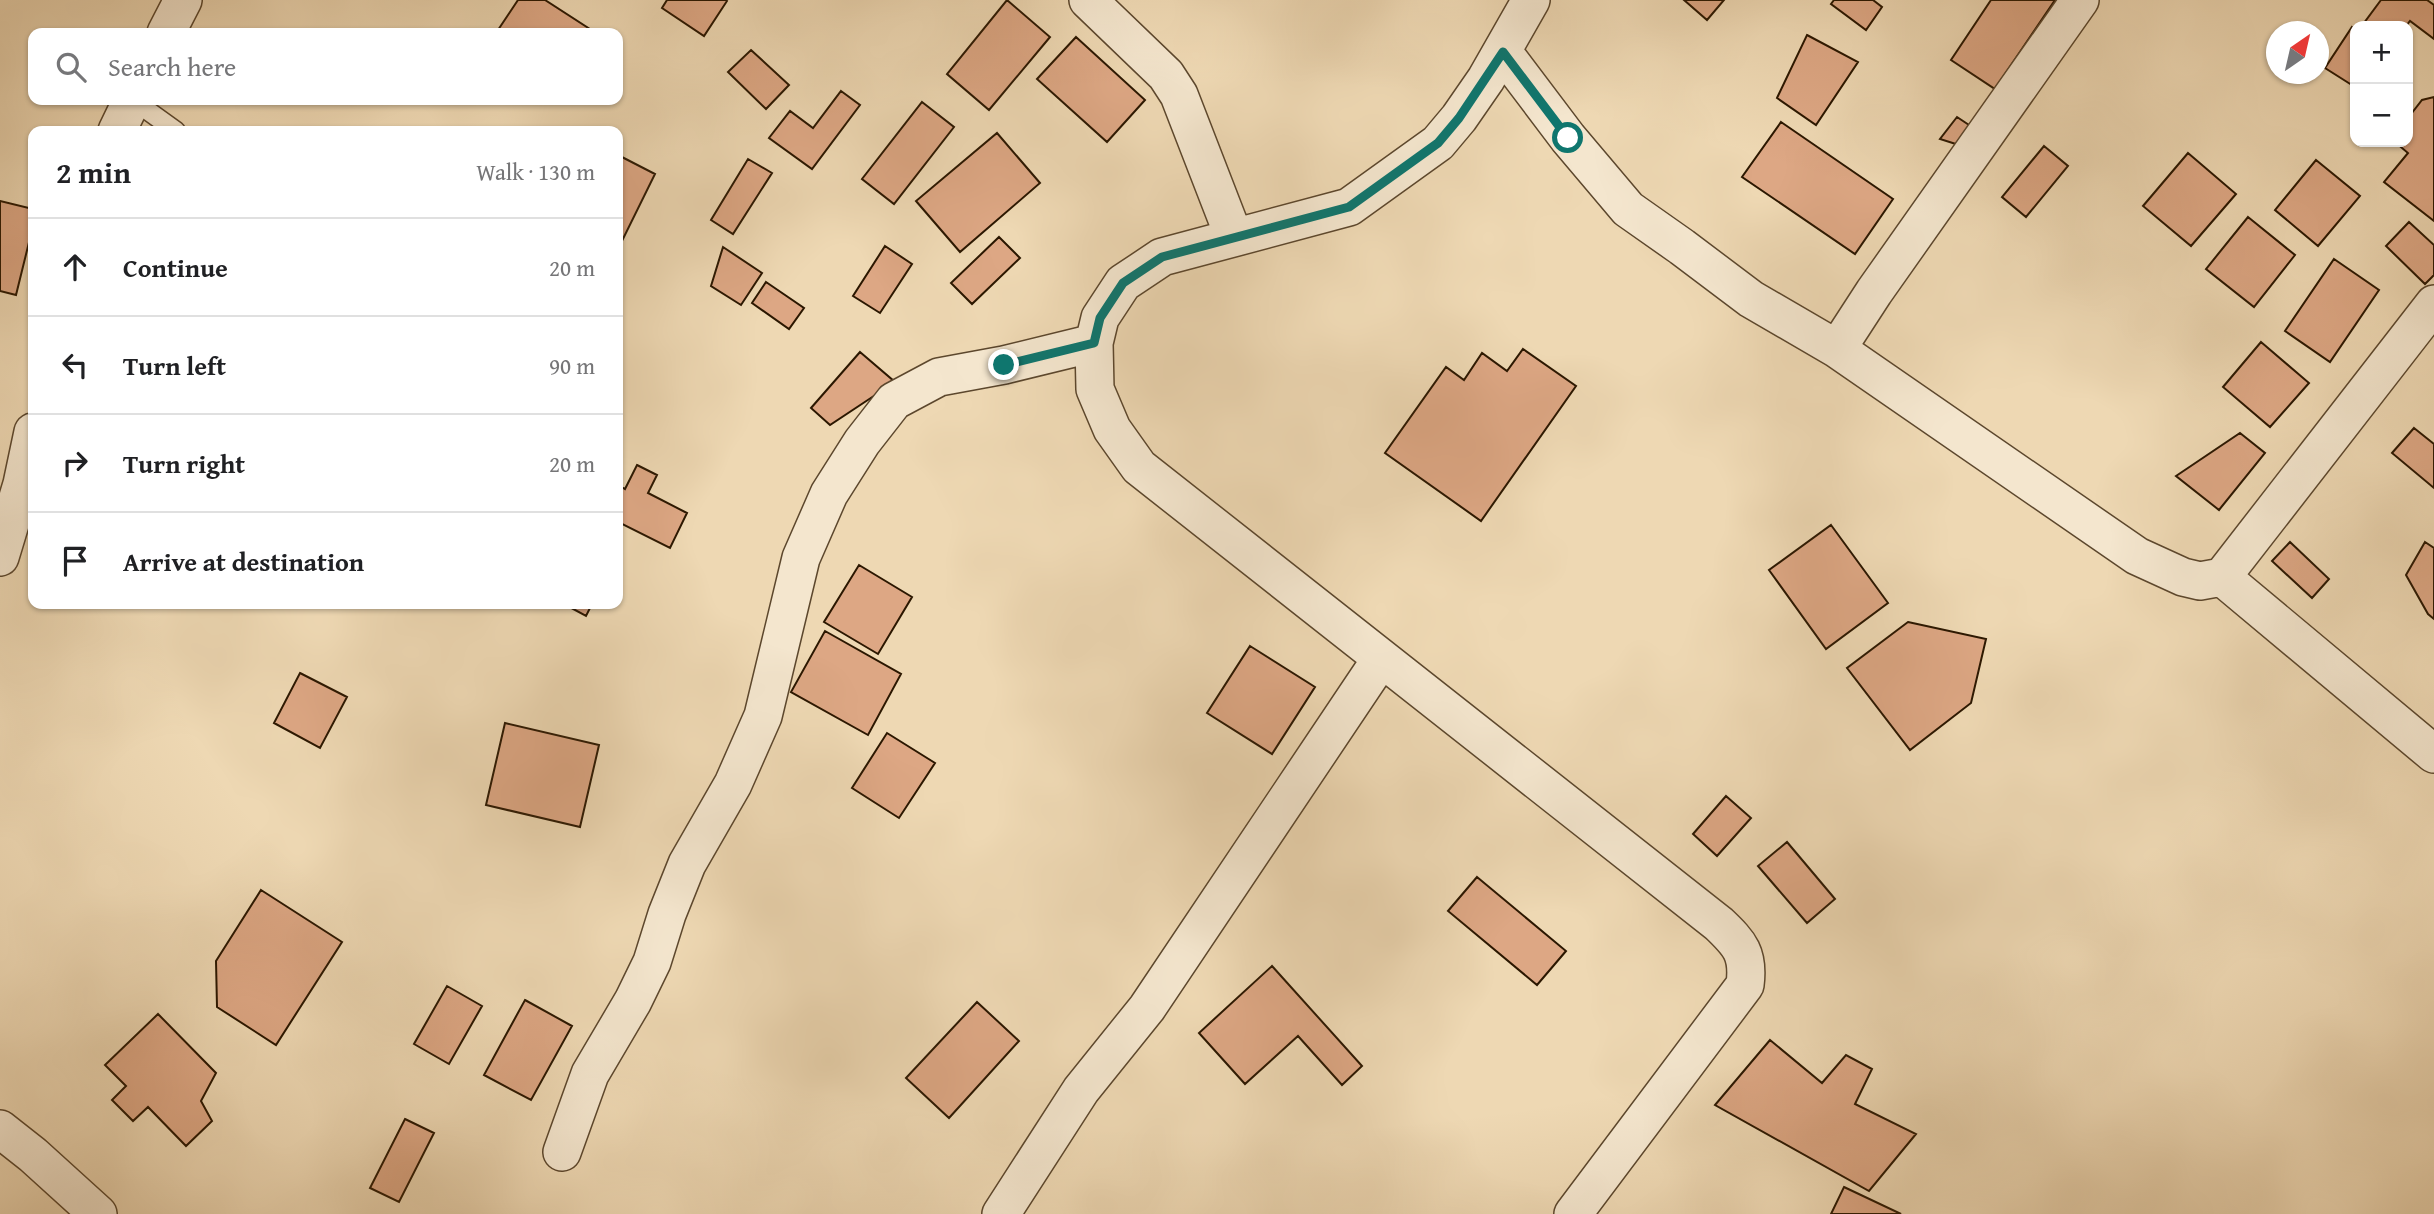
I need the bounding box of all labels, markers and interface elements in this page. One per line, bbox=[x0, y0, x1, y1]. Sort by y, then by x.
north arrow bbox=[2266, 21, 2329, 84]
map controls bbox=[2350, 21, 2413, 147]
button: + bbox=[2350, 21, 2413, 84]
search box bbox=[28, 28, 623, 105]
text: Search here bbox=[108, 47, 236, 86]
icon: search bbox=[52, 48, 90, 86]
button: − bbox=[2350, 84, 2413, 147]
route start bbox=[1552, 122, 1583, 153]
text: 2 min bbox=[56, 150, 131, 194]
text: Walk · 130 m bbox=[476, 155, 595, 188]
icon: ahead bbox=[56, 248, 94, 286]
text: Continue bbox=[123, 248, 228, 287]
text: 20 m bbox=[549, 251, 595, 284]
icon: left bbox=[56, 346, 94, 384]
text: Turn left bbox=[123, 346, 226, 385]
text: 90 m bbox=[549, 349, 595, 382]
route end bbox=[988, 349, 1019, 380]
icon: right bbox=[56, 444, 94, 482]
text: Turn right bbox=[123, 444, 245, 483]
text: 20 m bbox=[549, 447, 595, 480]
icon: arrive bbox=[56, 542, 94, 580]
text: Arrive at destination bbox=[123, 542, 364, 581]

